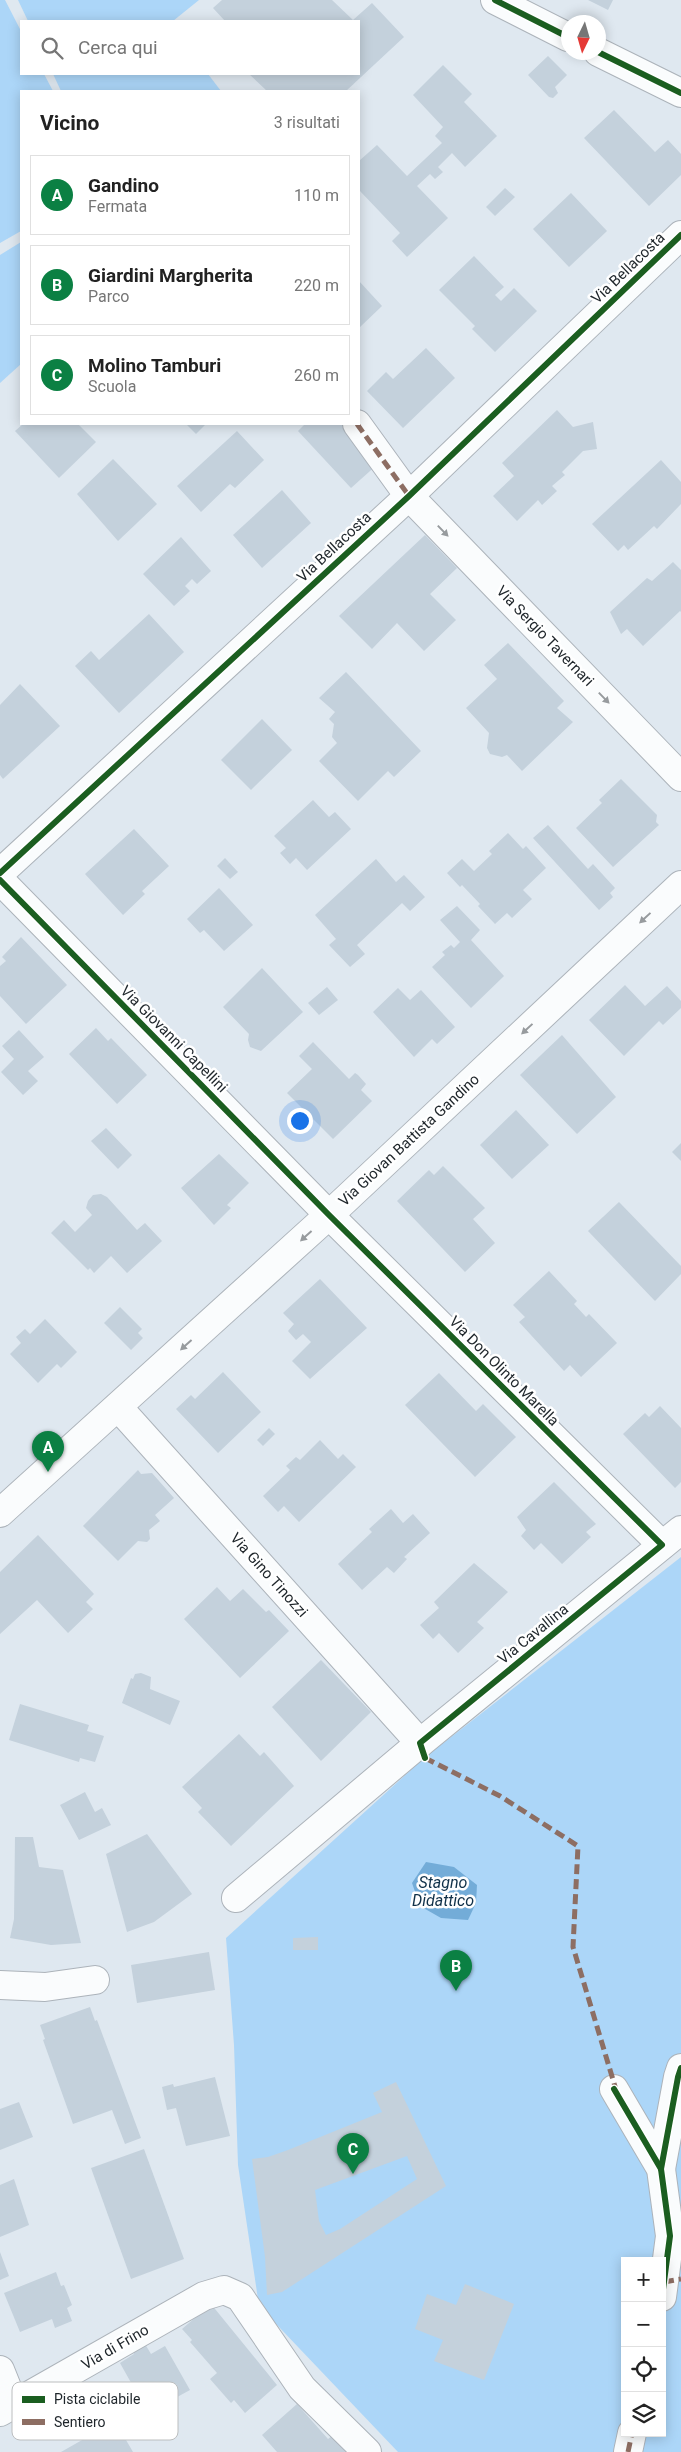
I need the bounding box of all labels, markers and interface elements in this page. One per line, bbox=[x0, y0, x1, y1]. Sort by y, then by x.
north arrow bbox=[561, 15, 606, 60]
search box bbox=[20, 20, 360, 75]
icon: search bbox=[38, 34, 66, 62]
text: Cerca qui bbox=[78, 36, 158, 59]
text: Vicino bbox=[40, 111, 99, 135]
text: 3 risultati bbox=[274, 113, 340, 132]
text: Gandino bbox=[88, 174, 159, 197]
text: A bbox=[52, 186, 62, 205]
text: 110 m bbox=[294, 186, 339, 205]
text: Fermata bbox=[88, 197, 147, 216]
street label: Via Bellacosta bbox=[588, 229, 668, 307]
text: Giardini Margherita bbox=[88, 264, 253, 287]
text: B bbox=[52, 276, 62, 295]
text: 220 m bbox=[294, 276, 339, 295]
text: Parco bbox=[88, 287, 129, 306]
text: Molino Tamburi bbox=[88, 354, 221, 377]
text: C bbox=[52, 366, 62, 385]
text: 260 m bbox=[294, 366, 339, 385]
text: Scuola bbox=[88, 377, 136, 396]
street label: Via Bellacosta bbox=[293, 508, 375, 586]
one-way arrow bbox=[437, 524, 449, 536]
street label: Via Sergio Tavernari bbox=[493, 582, 597, 690]
one-way arrow bbox=[598, 691, 610, 703]
one-way arrow bbox=[640, 912, 652, 924]
street label: Via Giovanni Capellini bbox=[117, 982, 231, 1096]
one-way arrow bbox=[521, 1023, 533, 1035]
street label: Via Giovan Battista Gandino bbox=[335, 1070, 483, 1210]
your location bbox=[287, 1108, 313, 1134]
one-way arrow bbox=[301, 1230, 313, 1242]
street label: Via Don Olinto Marella bbox=[445, 1312, 563, 1430]
one-way arrow bbox=[179, 1340, 192, 1351]
pin: A bbox=[32, 1431, 64, 1472]
street label: Via Gino Tinozzi bbox=[226, 1529, 312, 1621]
street label: Via Cavallina bbox=[494, 1600, 572, 1668]
water label: Stagno Didattico bbox=[412, 1873, 474, 1910]
pin: B bbox=[440, 1950, 472, 1991]
pin: C bbox=[337, 2133, 369, 2174]
map controls bbox=[621, 2257, 666, 2437]
button: + bbox=[621, 2257, 666, 2302]
button: − bbox=[621, 2302, 666, 2347]
street label: Via di Frino bbox=[78, 2321, 152, 2373]
button: locate bbox=[621, 2347, 666, 2392]
legend bbox=[12, 2382, 178, 2440]
text: Pista ciclabile bbox=[54, 2391, 140, 2407]
button: layers bbox=[621, 2392, 666, 2437]
text: Sentiero bbox=[54, 2414, 105, 2430]

